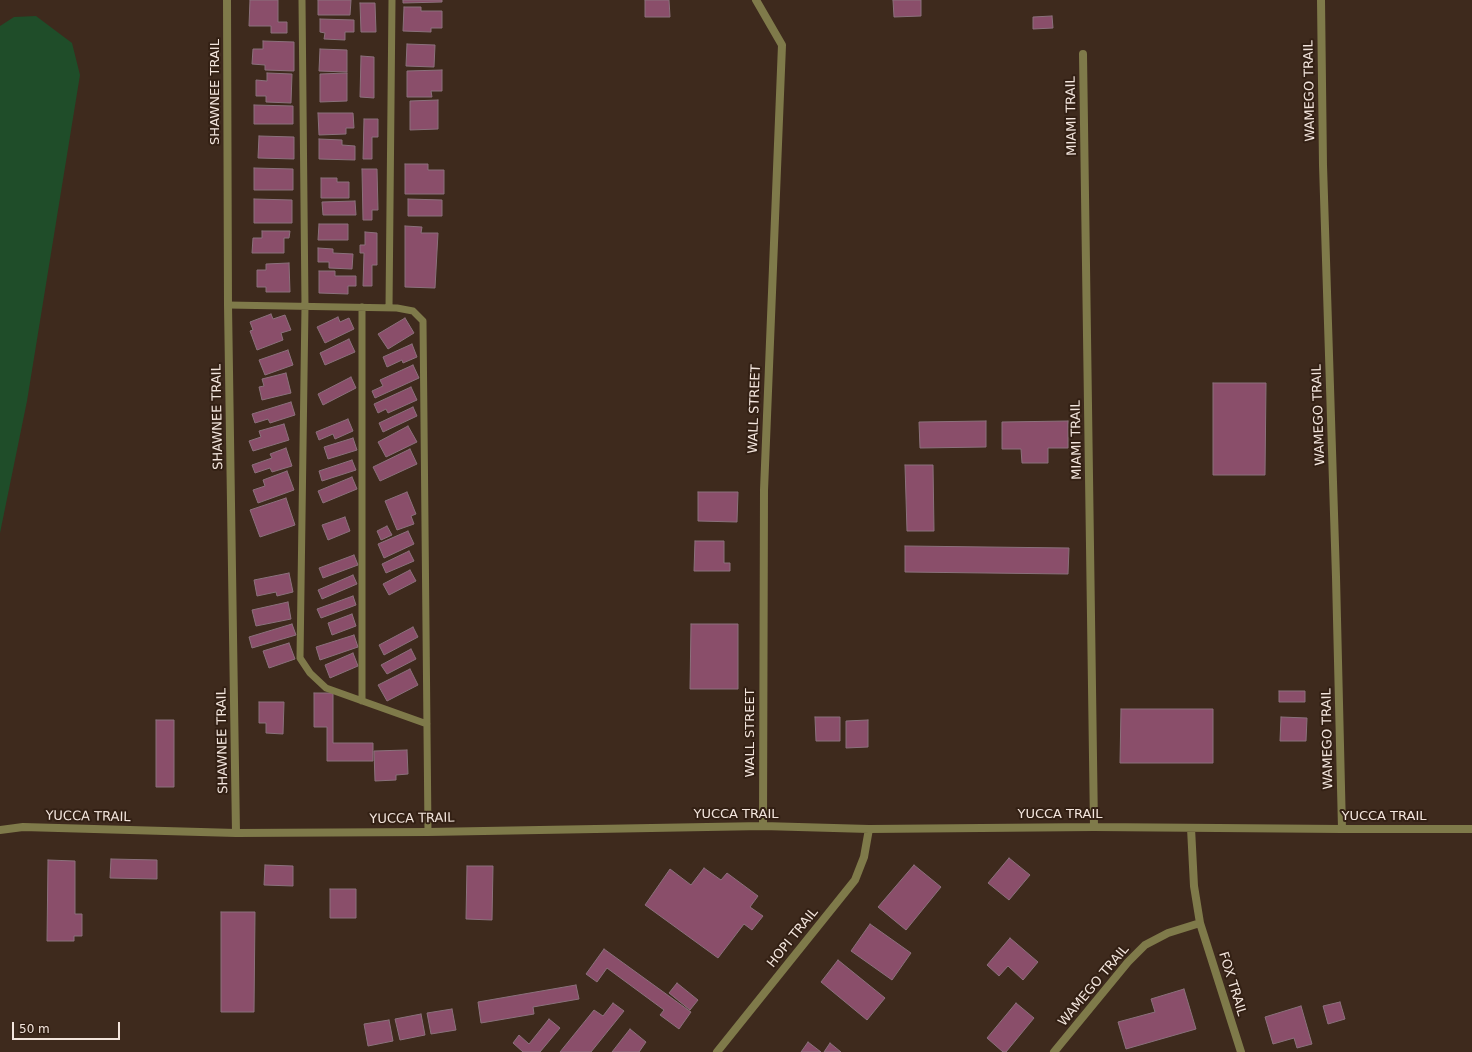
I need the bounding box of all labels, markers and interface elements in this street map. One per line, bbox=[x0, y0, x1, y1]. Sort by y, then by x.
street label: SHAWNEE TRAIL bbox=[208, 39, 224, 145]
street label: WAMEGO TRAIL bbox=[1301, 40, 1319, 142]
street label: MIAMI TRAIL bbox=[1064, 76, 1080, 156]
street label: SHAWNEE TRAIL bbox=[209, 364, 227, 470]
street label: WALL STREET bbox=[746, 364, 764, 454]
street label: WAMEGO TRAIL bbox=[1309, 364, 1329, 466]
street label: MIAMI TRAIL bbox=[1069, 400, 1085, 480]
street label: SHAWNEE TRAIL bbox=[214, 688, 232, 794]
street label: WALL STREET bbox=[743, 688, 759, 778]
street label: WAMEGO TRAIL bbox=[1319, 688, 1337, 790]
street label: YUCCA TRAIL bbox=[693, 807, 779, 823]
street label: YUCCA TRAIL bbox=[1017, 807, 1103, 823]
street label: YUCCA TRAIL bbox=[45, 808, 131, 826]
street label: YUCCA TRAIL bbox=[1341, 809, 1427, 825]
street label: YUCCA TRAIL bbox=[369, 810, 455, 828]
street label: HOPI TRAIL bbox=[764, 905, 822, 971]
street label: WAMEGO TRAIL bbox=[1055, 942, 1133, 1030]
street label: FOX TRAIL bbox=[1215, 950, 1249, 1018]
scale bar bbox=[14, 1014, 122, 1040]
text: 50 m bbox=[19, 1022, 50, 1036]

